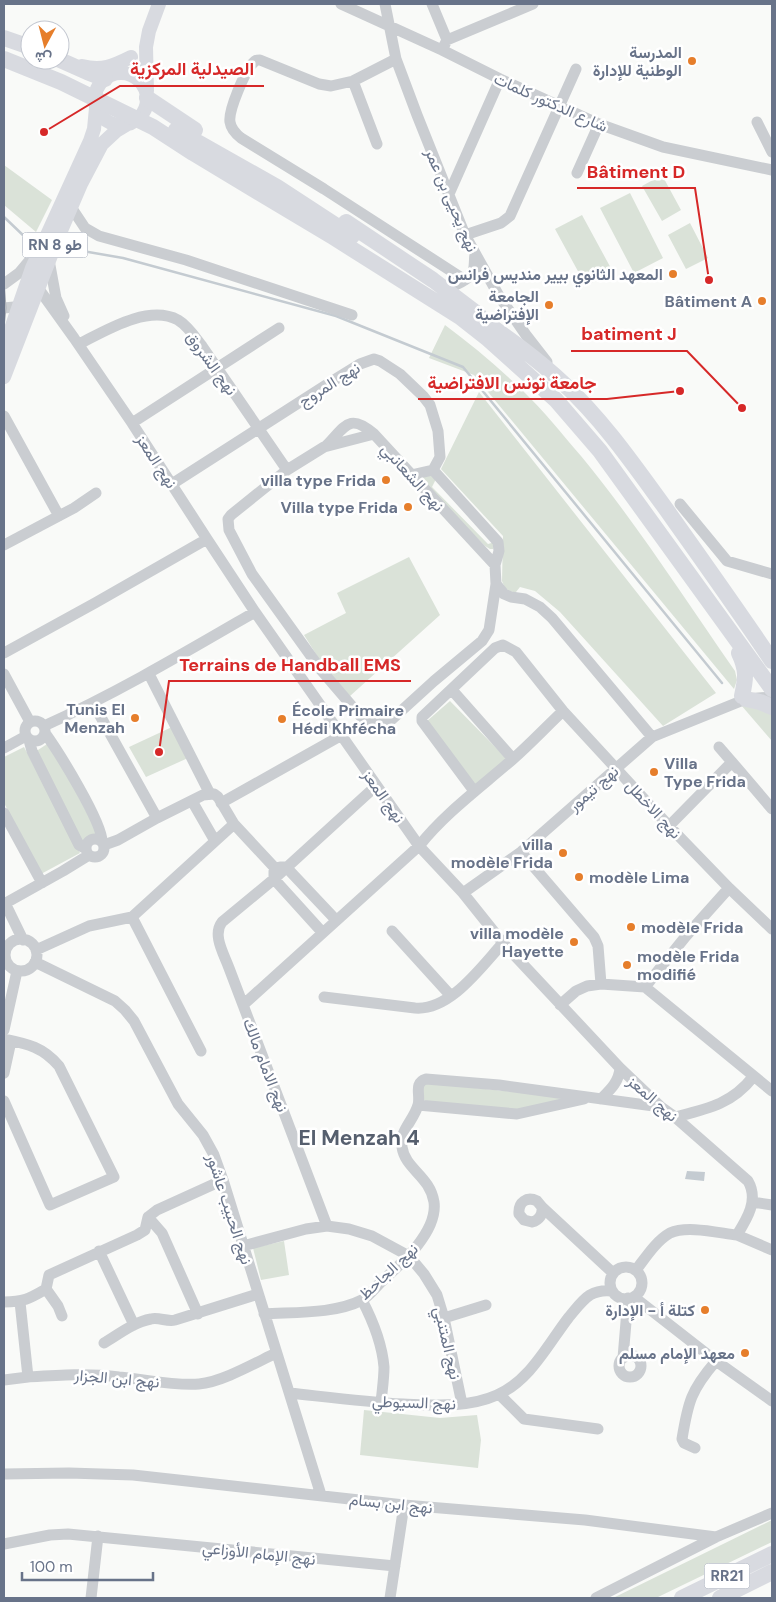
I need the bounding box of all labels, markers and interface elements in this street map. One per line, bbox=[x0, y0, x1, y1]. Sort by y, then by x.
north arrow bbox=[20, 20, 70, 70]
place label: المدرسة الوطنية للإدارة bbox=[593, 42, 682, 81]
text: ش bbox=[34, 48, 53, 68]
callout: الصيدلية المركزية bbox=[120, 53, 264, 86]
marker: المدرسة الوطنية للإدارة bbox=[686, 55, 698, 67]
text: الصيدلية المركزية bbox=[130, 57, 254, 81]
street label: شارع الدكتور كلمات bbox=[490, 68, 611, 138]
street label: نهج يحيى بن عمر bbox=[419, 144, 483, 256]
callout: Bâtiment D bbox=[577, 155, 695, 188]
text: Bâtiment D bbox=[587, 160, 685, 184]
road number: RN 8 طو bbox=[22, 232, 88, 258]
place label: المعهد الثانوي بيير منديس فرانس bbox=[448, 264, 663, 288]
marker: المعهد الثانوي بيير منديس فرانس bbox=[667, 268, 679, 280]
place label: الجامعة الإفتراضية bbox=[475, 286, 539, 325]
place label: Bâtiment A bbox=[665, 291, 752, 312]
marker: Bâtiment A bbox=[756, 295, 768, 307]
marker: الجامعة الإفتراضية bbox=[543, 299, 555, 311]
callout: batiment J bbox=[571, 318, 687, 351]
text: batiment J bbox=[581, 322, 677, 346]
street label: نهج الشروق bbox=[181, 327, 242, 400]
street label: نهج المروج bbox=[294, 357, 365, 412]
callout: جامعة تونس الافتراضية bbox=[418, 366, 607, 399]
text: جامعة تونس الافتراضية bbox=[428, 371, 596, 395]
street label: نهج المعز bbox=[130, 429, 182, 493]
street label: نهج الشعانبي bbox=[374, 439, 449, 518]
place label: villa type Frida bbox=[261, 470, 376, 491]
marker: villa type Frida bbox=[380, 474, 392, 486]
place label: Villa type Frida bbox=[280, 497, 398, 518]
marker: Villa type Frida bbox=[402, 501, 414, 513]
callout: Terrains de Handball EMS bbox=[169, 648, 411, 681]
text: Terrains de Handball EMS bbox=[179, 653, 401, 677]
place label: Tunis El Menzah bbox=[64, 699, 125, 738]
place label: École Primaire Hédi Khfécha bbox=[292, 700, 404, 739]
marker: Tunis El Menzah bbox=[129, 712, 141, 724]
marker: École Primaire Hédi Khfécha bbox=[276, 713, 288, 725]
place label: Villa Type Frida bbox=[664, 753, 746, 792]
street label: نهج تيمور bbox=[563, 761, 624, 817]
street label: نهج المعز bbox=[356, 765, 410, 828]
marker: Villa Type Frida bbox=[648, 766, 660, 778]
street label: نهج الاخطل bbox=[620, 776, 686, 844]
place label: villa modèle Frida bbox=[451, 834, 553, 873]
marker: villa modèle Frida bbox=[557, 847, 569, 859]
place label: modèle Lima bbox=[589, 867, 689, 888]
marker: modèle Lima bbox=[573, 871, 585, 883]
place label: modèle Frida bbox=[641, 917, 743, 938]
marker: modèle Frida bbox=[625, 921, 637, 933]
place label: villa modèle Hayette bbox=[470, 923, 564, 962]
marker: villa modèle Hayette bbox=[568, 936, 580, 948]
place label: modèle Frida modifié bbox=[637, 946, 739, 985]
marker: modèle Frida modifié bbox=[621, 959, 633, 971]
street label: نهج الامام مالك bbox=[237, 1015, 293, 1116]
street label: نهج المعز bbox=[621, 1070, 682, 1127]
district label: El Menzah 4 bbox=[298, 1124, 420, 1152]
street label: نهج الحبيب عاشور bbox=[200, 1150, 257, 1268]
street label: نهج الجاحظ bbox=[354, 1238, 423, 1305]
place label: كتلة أ - الإدارة bbox=[605, 1300, 695, 1321]
marker: كتلة أ - الإدارة bbox=[699, 1304, 711, 1316]
street label: نهج المتنبي bbox=[426, 1305, 466, 1382]
place label: معهد الإمام مسلم bbox=[619, 1343, 735, 1364]
marker: معهد الإمام مسلم bbox=[739, 1347, 751, 1359]
street label: نهج ابن الجزار bbox=[72, 1364, 160, 1394]
street label: نهج السيوطي bbox=[371, 1391, 456, 1417]
street label: نهج ابن بسام bbox=[348, 1489, 434, 1519]
street label: نهج الإمام الأوزاعي bbox=[201, 1537, 317, 1573]
scale bar bbox=[22, 1550, 154, 1582]
text: 100 m bbox=[30, 1557, 73, 1577]
road number: RR21 bbox=[704, 1564, 750, 1588]

